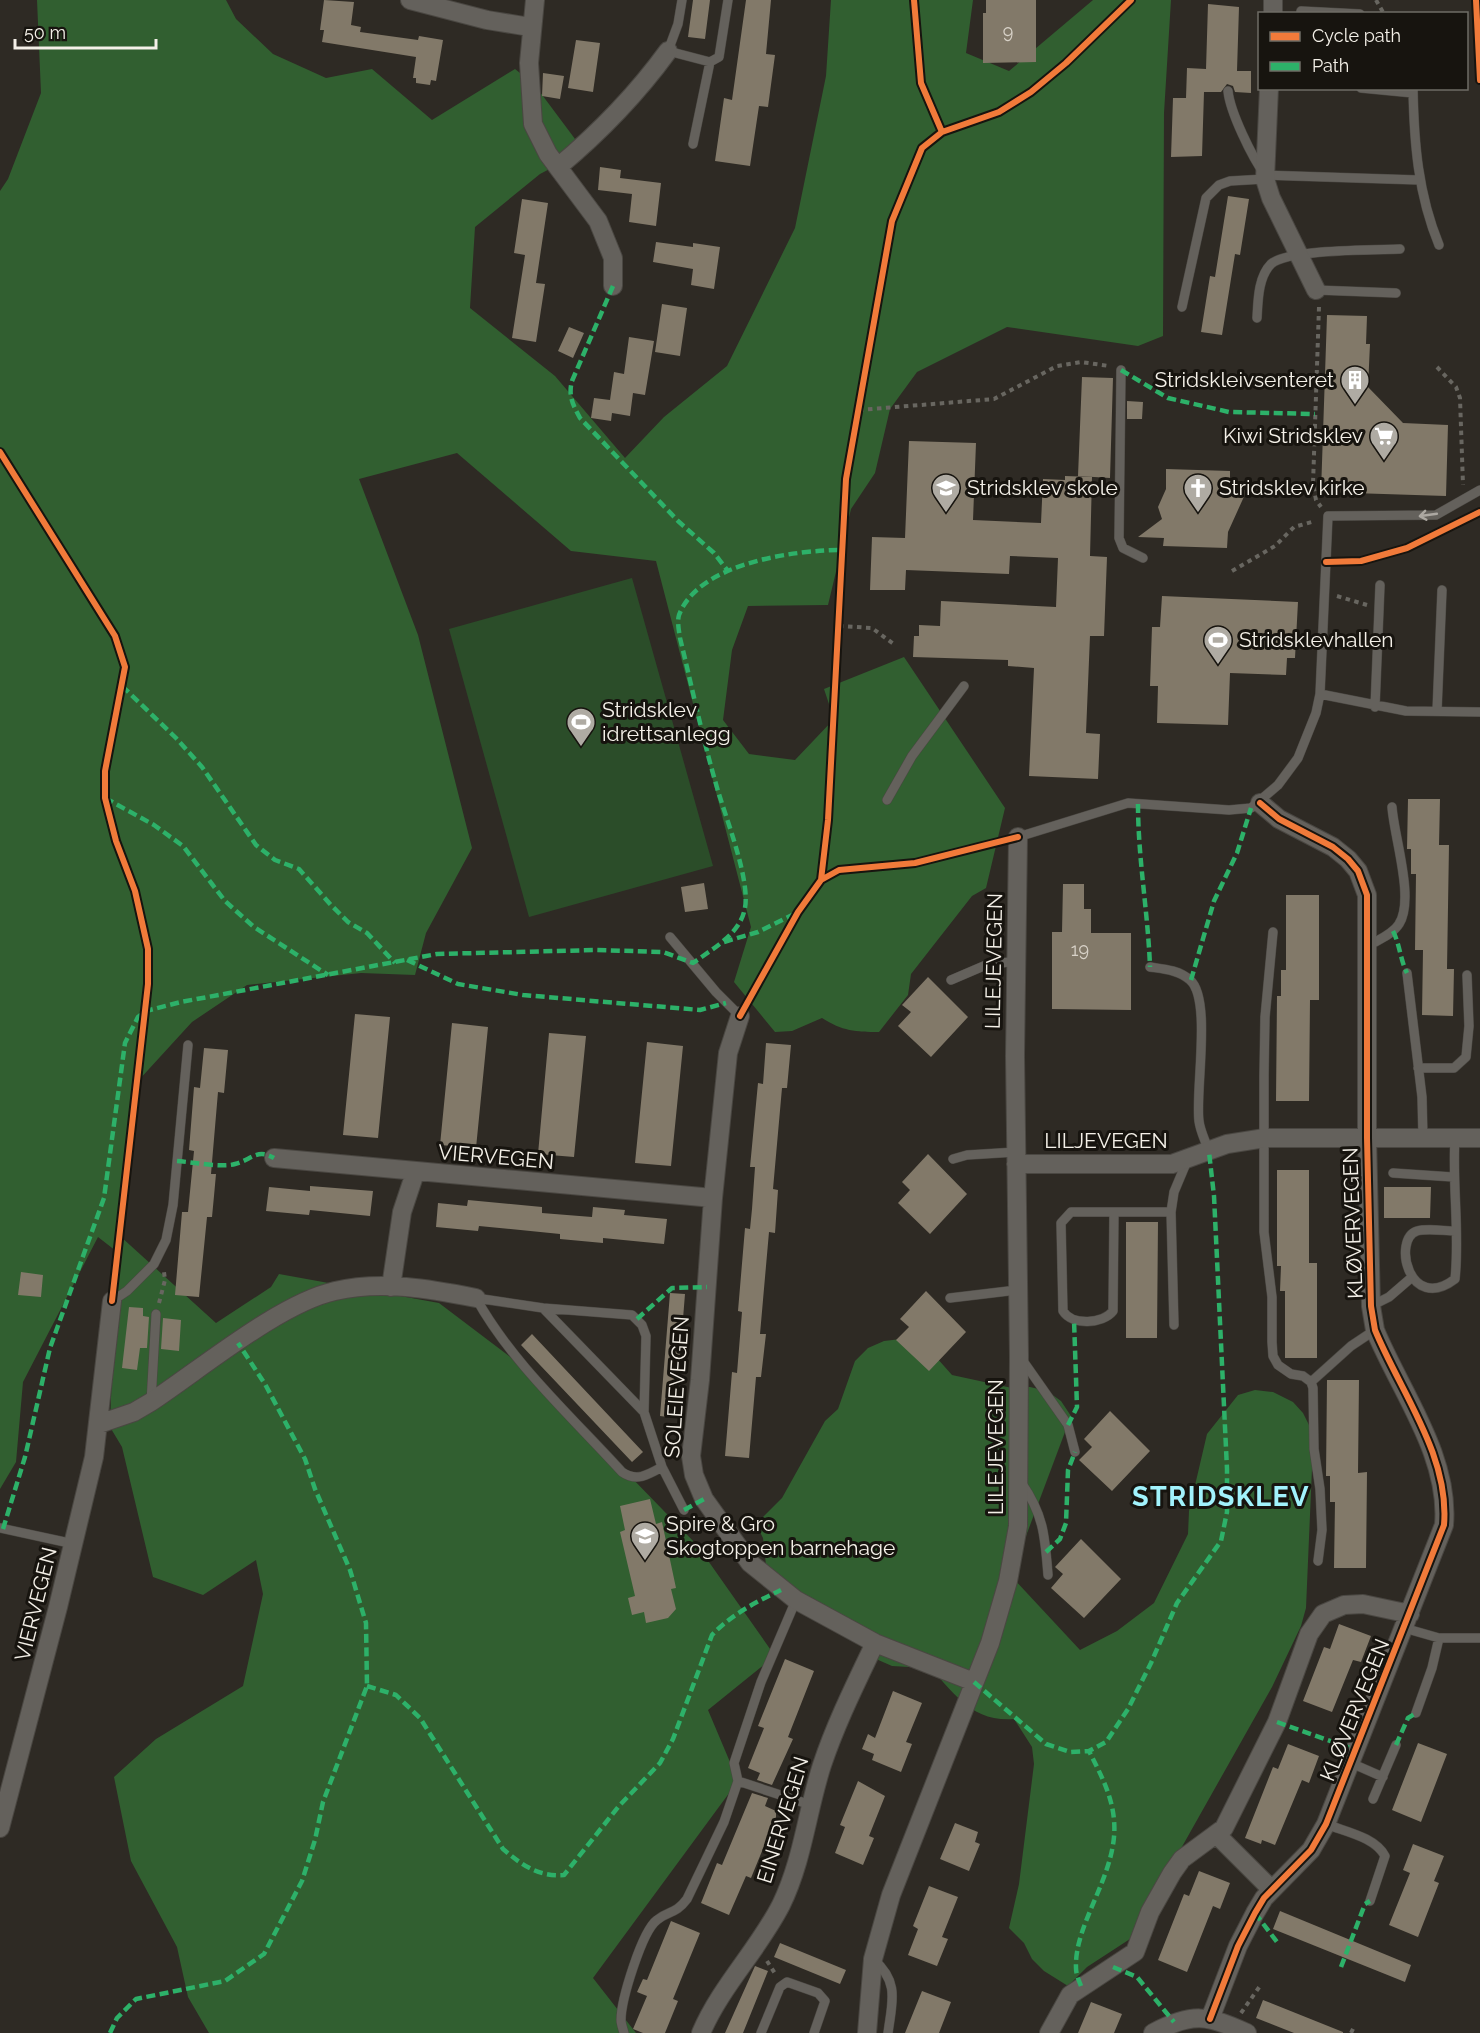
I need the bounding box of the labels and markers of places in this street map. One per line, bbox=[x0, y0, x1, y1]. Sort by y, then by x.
building icon: Stridskleivsenteret bbox=[1339, 364, 1371, 406]
place label: Stridskleivsenteret bbox=[1155, 367, 1334, 392]
supermarket icon: Kiwi Stridsklev bbox=[1368, 420, 1400, 462]
place label: Kiwi Stridsklev bbox=[1223, 423, 1363, 448]
school or university icon: Stridsklev skole bbox=[930, 472, 962, 514]
church icon: Stridsklev kirke bbox=[1182, 472, 1214, 514]
place label: Stridsklev skole bbox=[967, 475, 1118, 500]
place label: Stridsklev kirke bbox=[1219, 475, 1365, 500]
sports icon: Stridsklevhallen bbox=[1202, 624, 1234, 666]
place label: Stridsklevhallen bbox=[1239, 627, 1394, 652]
place label: Stridsklev idrettsanlegg bbox=[602, 697, 731, 746]
sports icon: Stridsklev idrettsanlegg bbox=[565, 706, 597, 748]
place label: Spire & Gro Skogtoppen barnehage bbox=[666, 1511, 895, 1560]
school or university icon: Spire & Gro Skogtoppen barnehage bbox=[629, 1520, 661, 1562]

